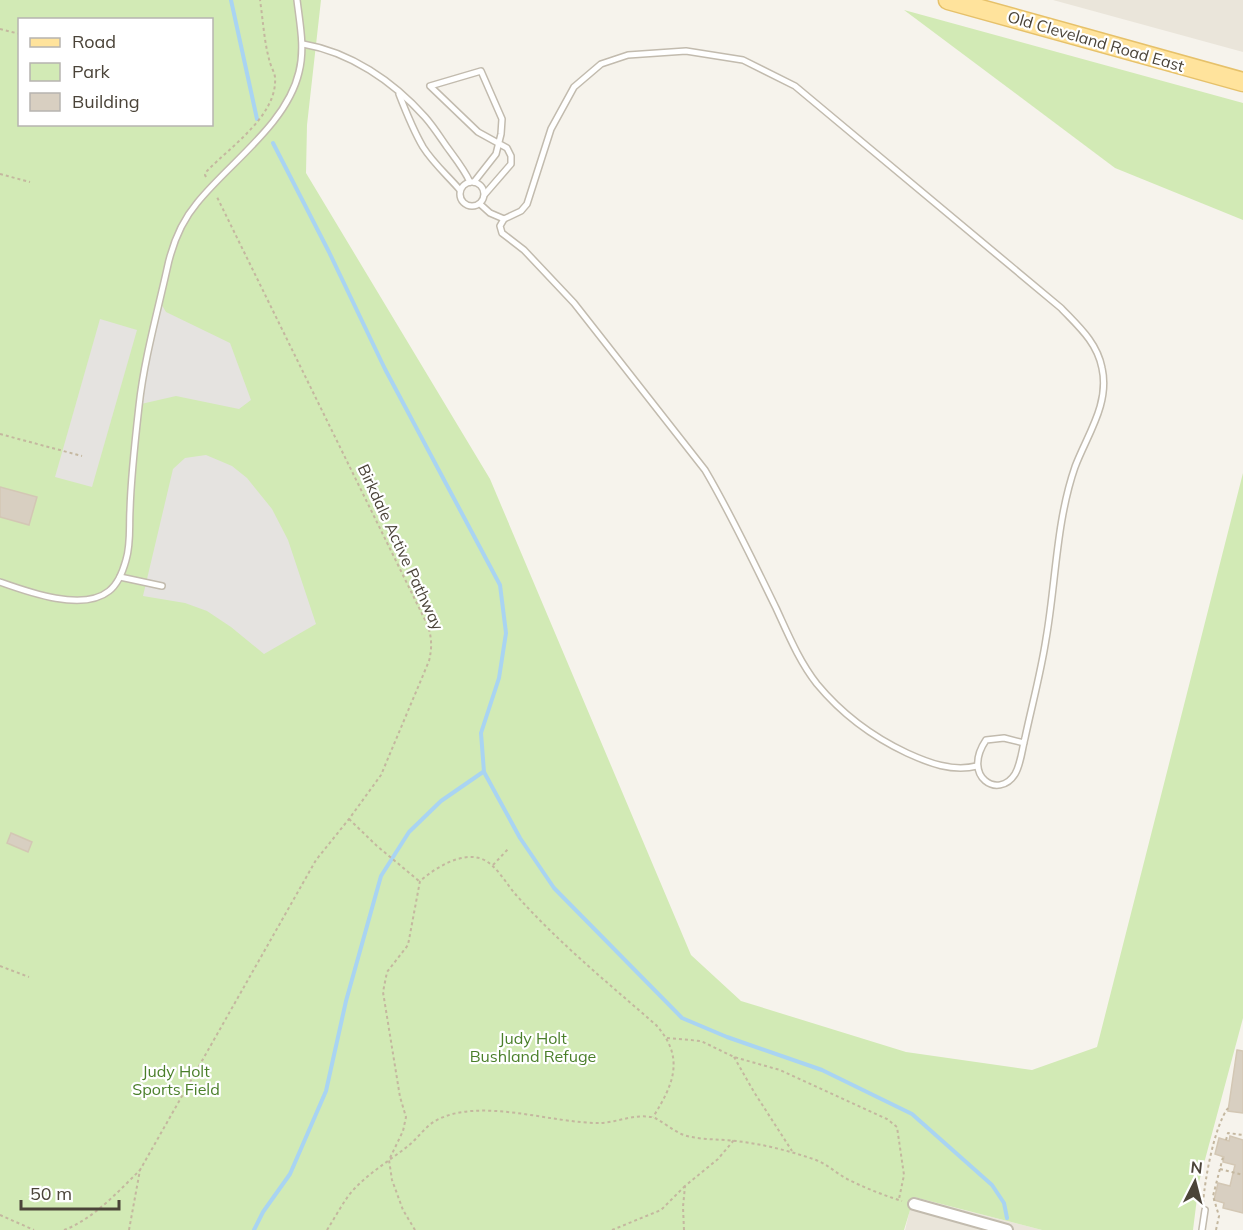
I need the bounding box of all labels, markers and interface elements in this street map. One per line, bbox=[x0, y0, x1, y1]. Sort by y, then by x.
street label: Old Cleveland Road East bbox=[1005, 6, 1187, 76]
legend bbox=[18, 18, 213, 126]
text: Road bbox=[72, 30, 116, 53]
text: Park bbox=[72, 60, 111, 83]
text: Building bbox=[72, 90, 140, 113]
street label: Birkdale Active Pathway bbox=[354, 461, 449, 634]
park label: Judy Holt Bushland Refuge bbox=[470, 1028, 596, 1066]
park label: Judy Holt Sports Field bbox=[132, 1061, 220, 1099]
north arrow bbox=[1165, 1152, 1225, 1212]
text: N bbox=[1190, 1157, 1204, 1178]
scale bar bbox=[21, 1173, 118, 1211]
text: 50 m bbox=[30, 1182, 72, 1205]

